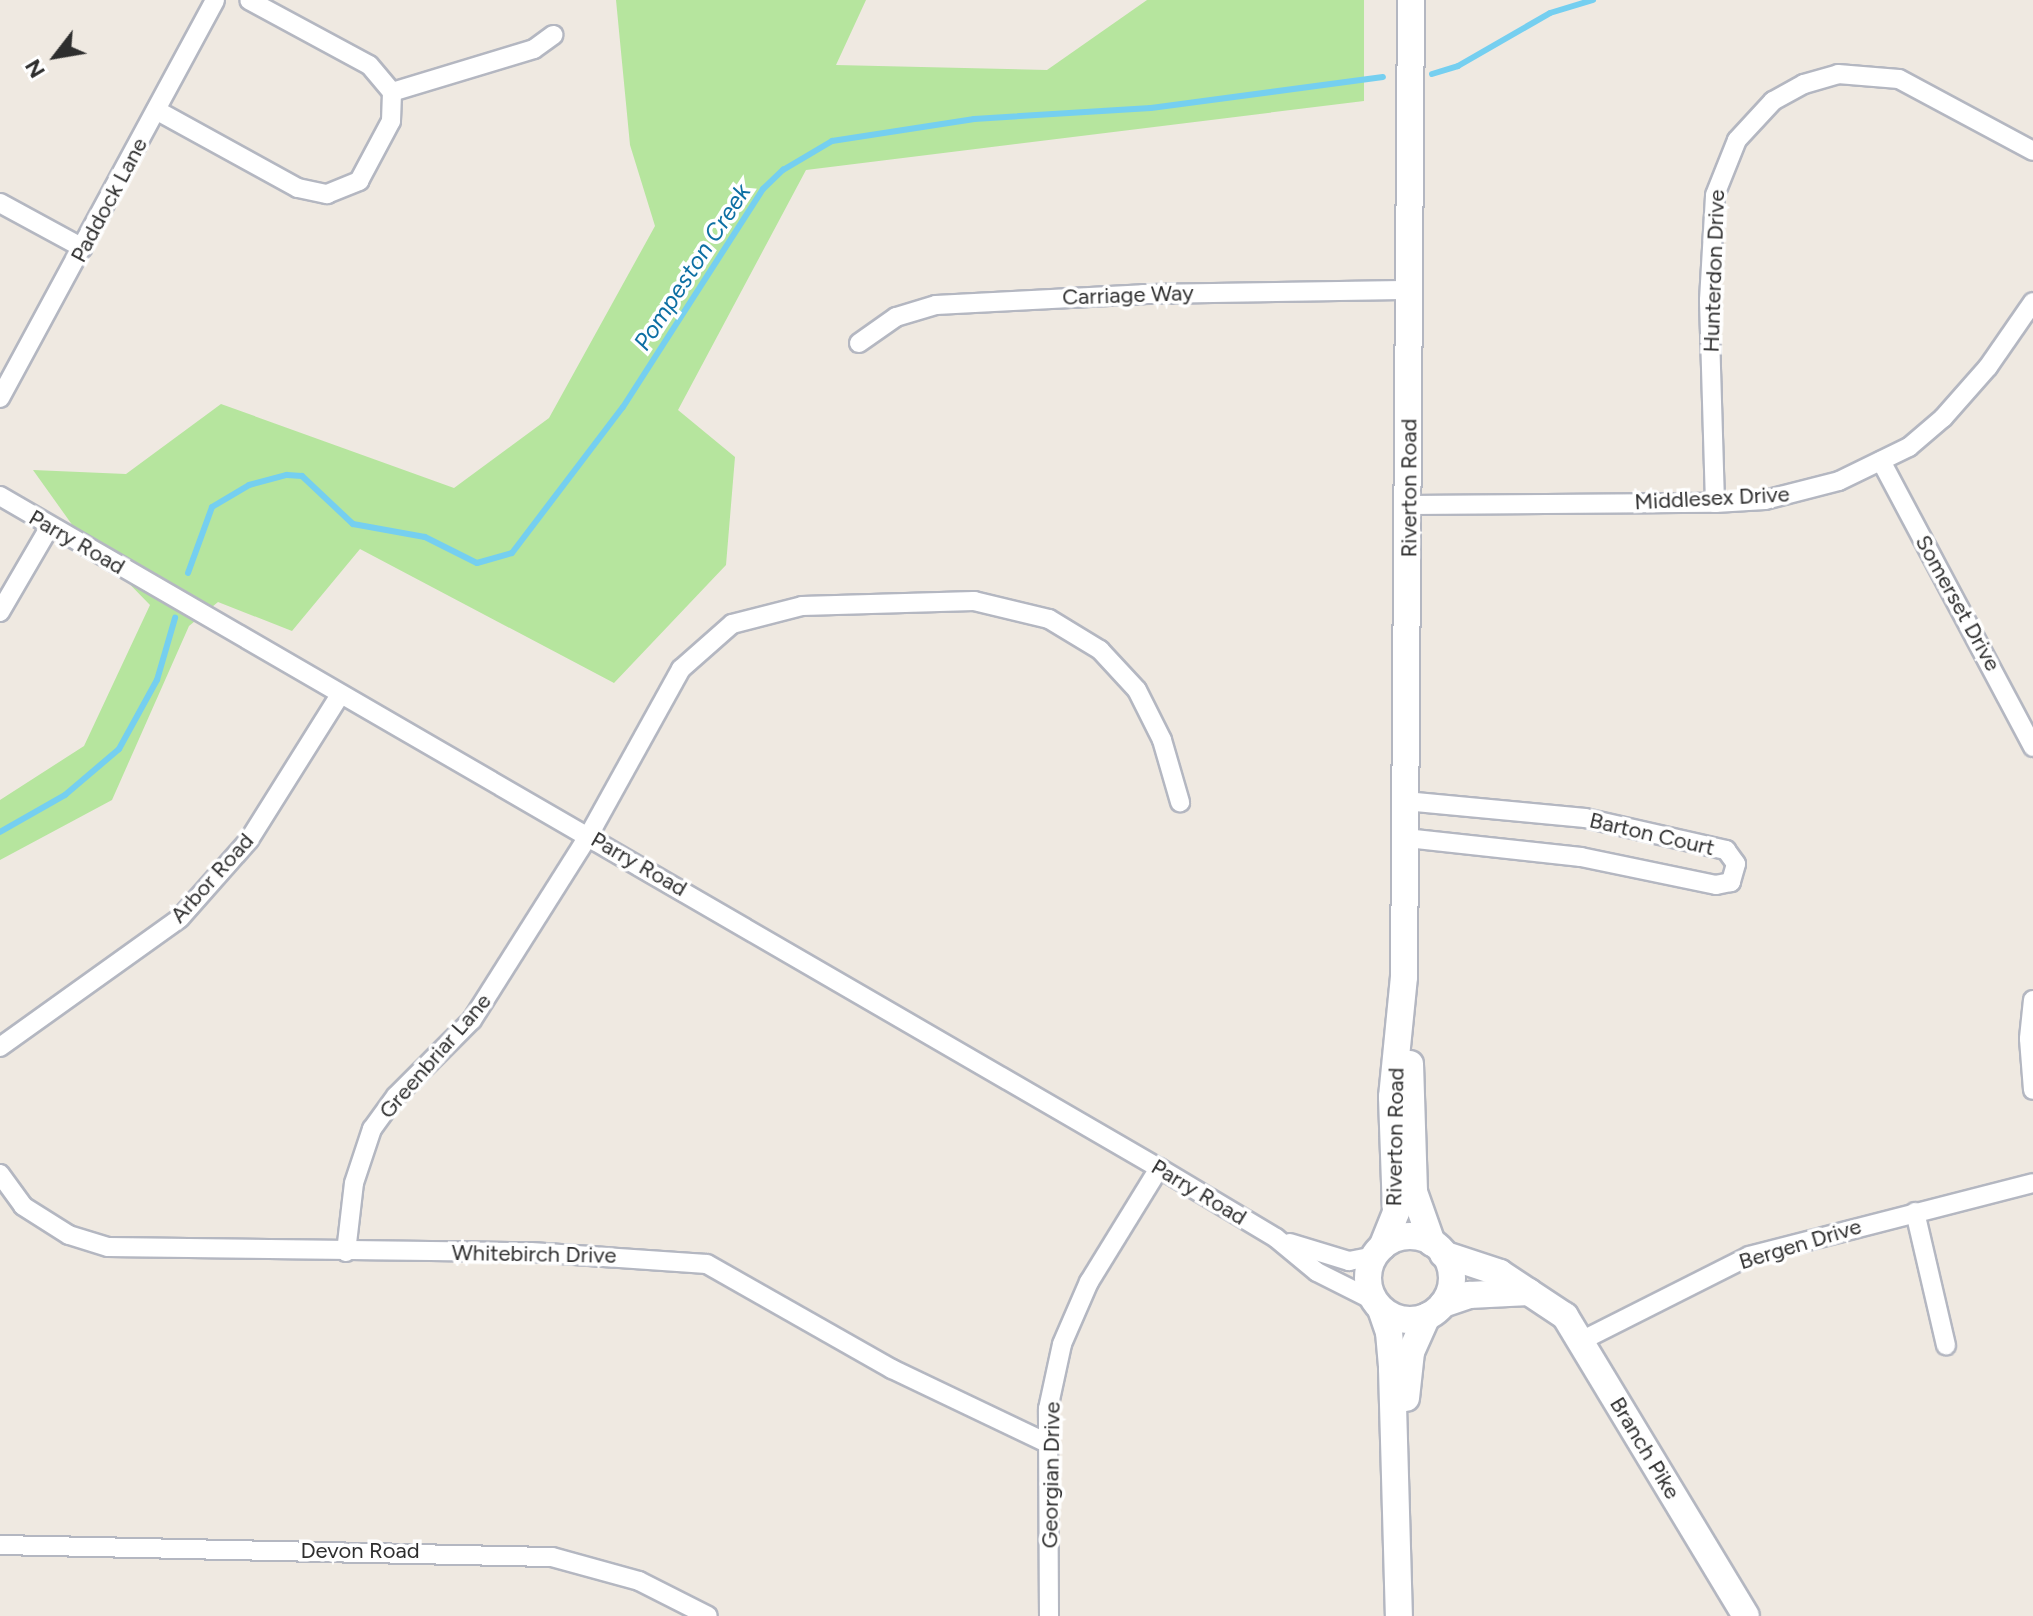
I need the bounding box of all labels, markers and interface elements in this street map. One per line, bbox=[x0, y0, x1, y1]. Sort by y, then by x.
north arrow bbox=[16, 16, 96, 96]
text: N bbox=[19, 54, 51, 83]
street label: Paddock Lane bbox=[65, 133, 153, 267]
water label: Pompeston Creek bbox=[628, 178, 756, 356]
street label: Hunterdon Drive bbox=[1698, 189, 1730, 353]
street label: Carriage Way bbox=[1062, 280, 1194, 310]
street label: Riverton Road bbox=[1396, 419, 1422, 557]
street label: Middlesex Drive bbox=[1634, 481, 1790, 515]
street label: Parry Road bbox=[24, 504, 130, 580]
street label: Somerset Drive bbox=[1910, 530, 2006, 676]
street label: Barton Court bbox=[1587, 807, 1717, 861]
street label: Parry Road bbox=[586, 826, 692, 902]
street label: Arbor Road bbox=[165, 828, 259, 928]
street label: Greenbriar Lane bbox=[374, 988, 496, 1124]
street label: Riverton Road bbox=[1381, 1067, 1409, 1207]
street label: Parry Road bbox=[1147, 1153, 1251, 1231]
street label: Bergen Drive bbox=[1736, 1213, 1864, 1275]
street label: Whitebirch Drive bbox=[451, 1239, 617, 1269]
street label: Branch Pike bbox=[1604, 1392, 1686, 1504]
street label: Georgian Drive bbox=[1037, 1401, 1065, 1549]
street label: Devon Road bbox=[300, 1538, 420, 1564]

